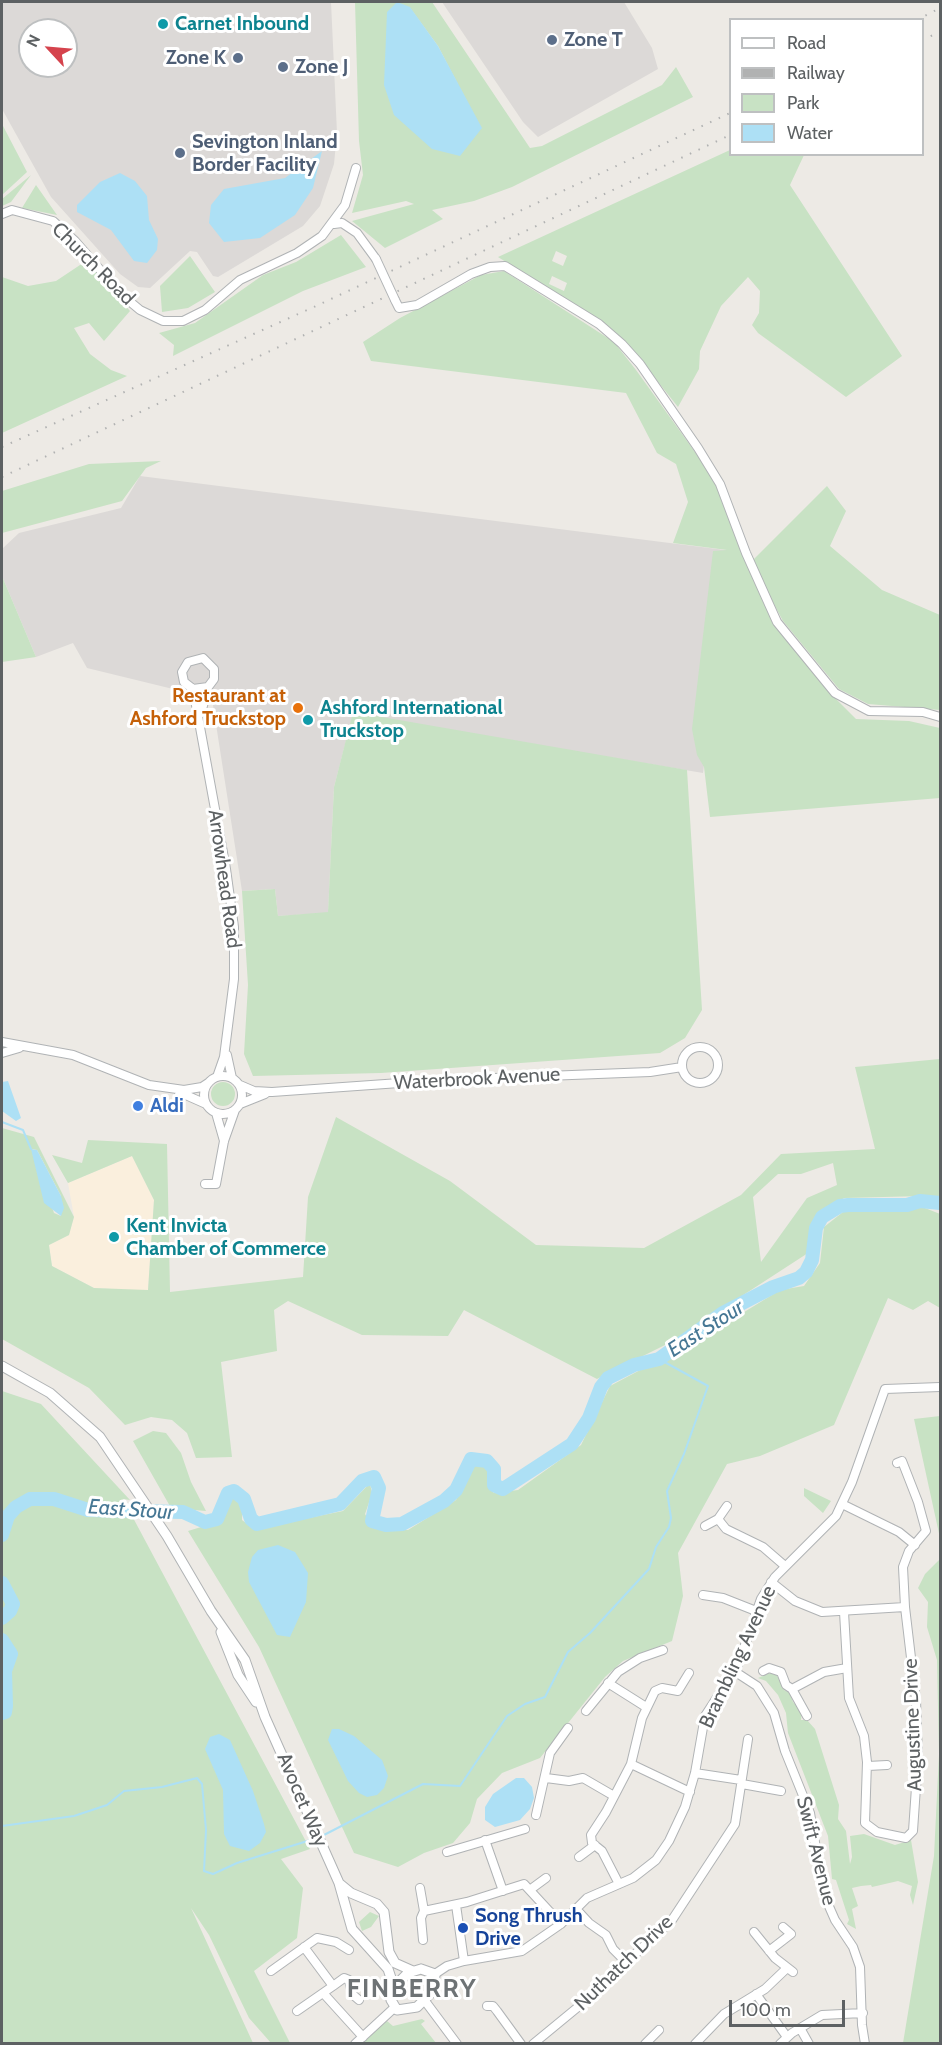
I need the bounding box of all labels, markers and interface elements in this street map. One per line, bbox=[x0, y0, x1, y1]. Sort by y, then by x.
place label: Carnet Inbound bbox=[175, 12, 309, 36]
marker: Carnet Inbound bbox=[156, 17, 170, 31]
north arrow bbox=[18, 18, 78, 78]
legend bbox=[729, 18, 924, 156]
place label: Zone T bbox=[564, 28, 623, 52]
text: N bbox=[22, 32, 44, 50]
text: Road bbox=[787, 32, 826, 54]
marker: Zone T bbox=[545, 33, 559, 47]
place label: Zone K bbox=[166, 46, 226, 70]
marker: Zone K bbox=[231, 51, 245, 65]
place label: Zone J bbox=[295, 55, 348, 79]
marker: Zone J bbox=[276, 60, 290, 74]
text: Railway bbox=[787, 62, 845, 84]
text: Park bbox=[787, 92, 819, 114]
text: Water bbox=[787, 122, 833, 144]
place label: Sevington Inland Border Facility bbox=[192, 130, 338, 177]
marker: Sevington Inland Border Facility bbox=[173, 146, 187, 160]
street label: Church Road bbox=[47, 218, 139, 310]
place label: Restaurant at Ashford Truckstop bbox=[130, 684, 286, 731]
place label: Ashford International Truckstop bbox=[320, 696, 503, 743]
marker: Restaurant at Ashford Truckstop bbox=[291, 701, 305, 715]
marker: Ashford International Truckstop bbox=[301, 713, 315, 727]
street label: Arrowhead Road bbox=[202, 808, 246, 950]
street label: Waterbrook Avenue bbox=[393, 1063, 561, 1095]
place label: Aldi bbox=[150, 1094, 184, 1118]
marker: Aldi bbox=[131, 1099, 145, 1113]
place label: Kent Invicta Chamber of Commerce bbox=[126, 1214, 326, 1261]
marker: Kent Invicta Chamber of Commerce bbox=[107, 1230, 121, 1244]
water label: East Stour bbox=[663, 1295, 749, 1363]
water label: East Stour bbox=[87, 1494, 175, 1526]
street label: Brambling Avenue bbox=[695, 1582, 781, 1732]
street label: Augustine Drive bbox=[899, 1658, 927, 1792]
street label: Avocet Way bbox=[271, 1749, 333, 1851]
street label: Swift Avenue bbox=[791, 1794, 841, 1908]
place label: Song Thrush Drive bbox=[475, 1904, 583, 1951]
street label: Nuthatch Drive bbox=[570, 1910, 678, 2016]
marker: Song Thrush Drive bbox=[456, 1921, 470, 1935]
district label: FINBERRY bbox=[347, 1973, 477, 2005]
scale bar bbox=[732, 1988, 848, 2026]
text: 100 m bbox=[740, 1999, 791, 2021]

